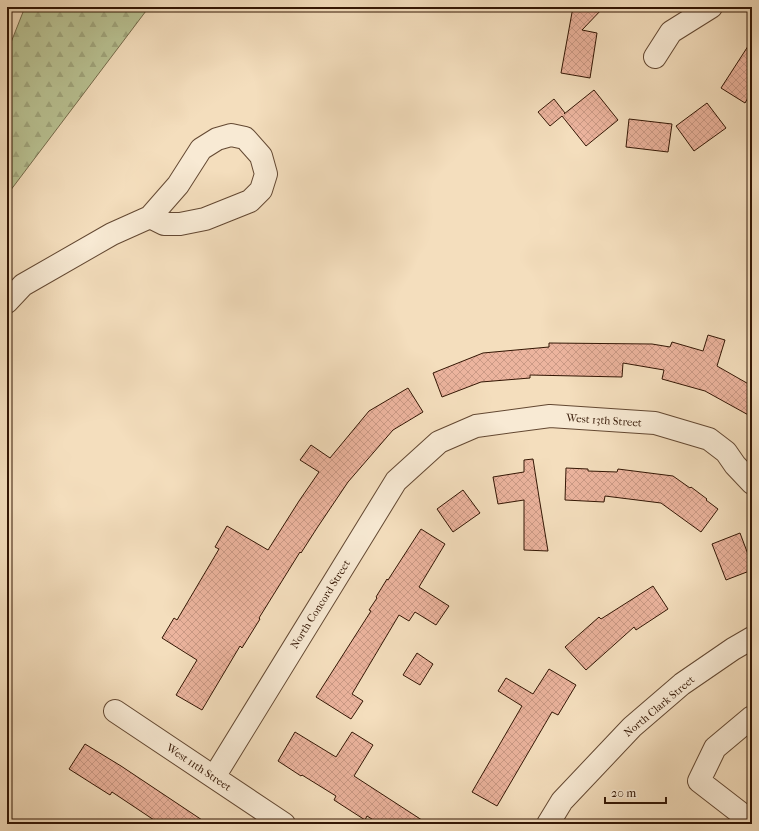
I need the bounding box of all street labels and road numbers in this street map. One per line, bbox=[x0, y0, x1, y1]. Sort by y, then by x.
street label: West 13th Street bbox=[565, 411, 642, 430]
street label: North Concord Street bbox=[288, 557, 353, 651]
street label: North Clark Street bbox=[621, 673, 697, 740]
street label: West 11th Street bbox=[163, 740, 234, 794]

